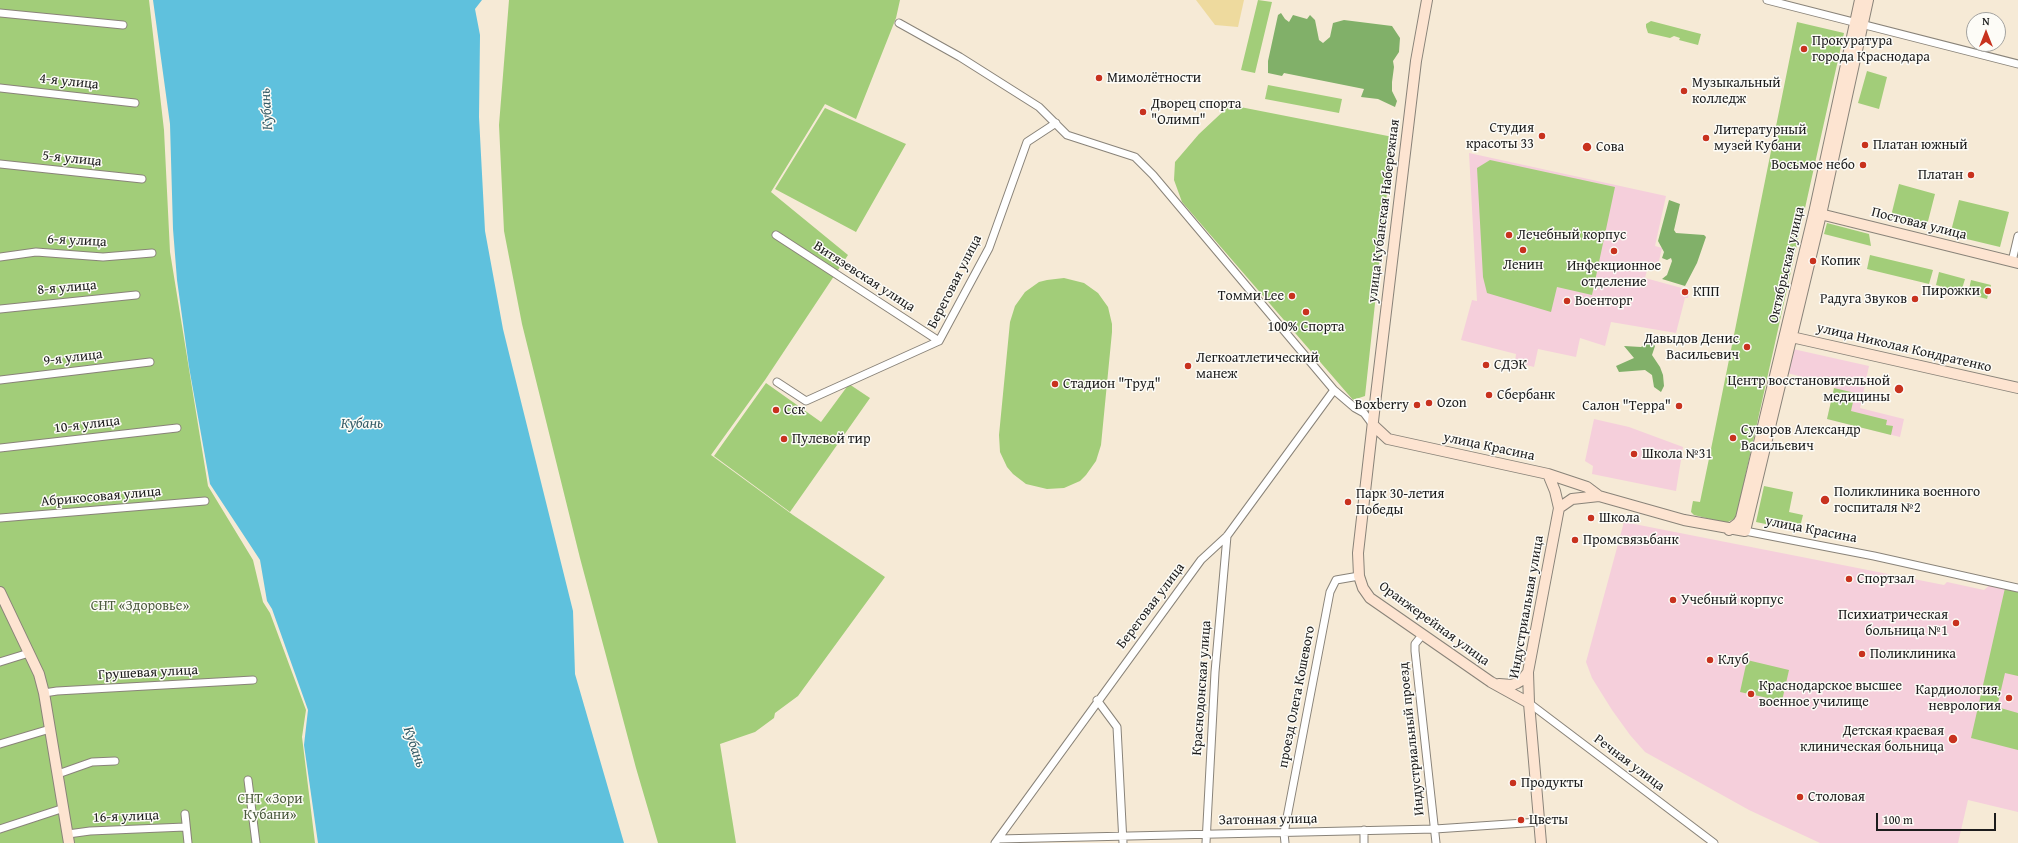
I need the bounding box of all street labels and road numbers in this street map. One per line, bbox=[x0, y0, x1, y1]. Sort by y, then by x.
street label: 4-я улица bbox=[39, 71, 99, 93]
street label: улица Кубанская Набережная bbox=[1364, 118, 1404, 304]
street label: 5-я улица bbox=[42, 148, 102, 170]
street label: Постовая улица bbox=[1870, 204, 1968, 244]
street label: Октябрьская улица bbox=[1765, 205, 1809, 325]
street label: 6-я улица bbox=[47, 231, 107, 251]
street label: Береговая улица bbox=[924, 232, 986, 332]
street label: Витязевская улица bbox=[810, 238, 918, 316]
street label: 8-я улица bbox=[37, 277, 97, 299]
street label: улица Николая Кондратенко bbox=[1815, 320, 1993, 376]
street label: 9-я улица bbox=[42, 346, 104, 370]
street label: 10-я улица bbox=[53, 413, 121, 437]
street label: улица Красина bbox=[1442, 429, 1536, 465]
street label: Абрикосовая улица bbox=[40, 483, 162, 511]
street label: улица Красина bbox=[1764, 513, 1858, 547]
street label: Индустриальная улица bbox=[1506, 534, 1548, 680]
street label: Береговая улица bbox=[1113, 560, 1189, 652]
street label: Оранжерейная улица bbox=[1375, 578, 1493, 670]
street label: Краснодонская улица bbox=[1189, 620, 1215, 756]
street label: проезд Олега Кошевого bbox=[1275, 625, 1319, 769]
street label: Индустриальный проезд bbox=[1396, 661, 1428, 817]
street label: Грушевая улица bbox=[98, 662, 198, 684]
street label: Речная улица bbox=[1590, 731, 1668, 795]
street label: 16-я улица bbox=[93, 807, 159, 827]
street label: Затонная улица bbox=[1219, 811, 1317, 829]

